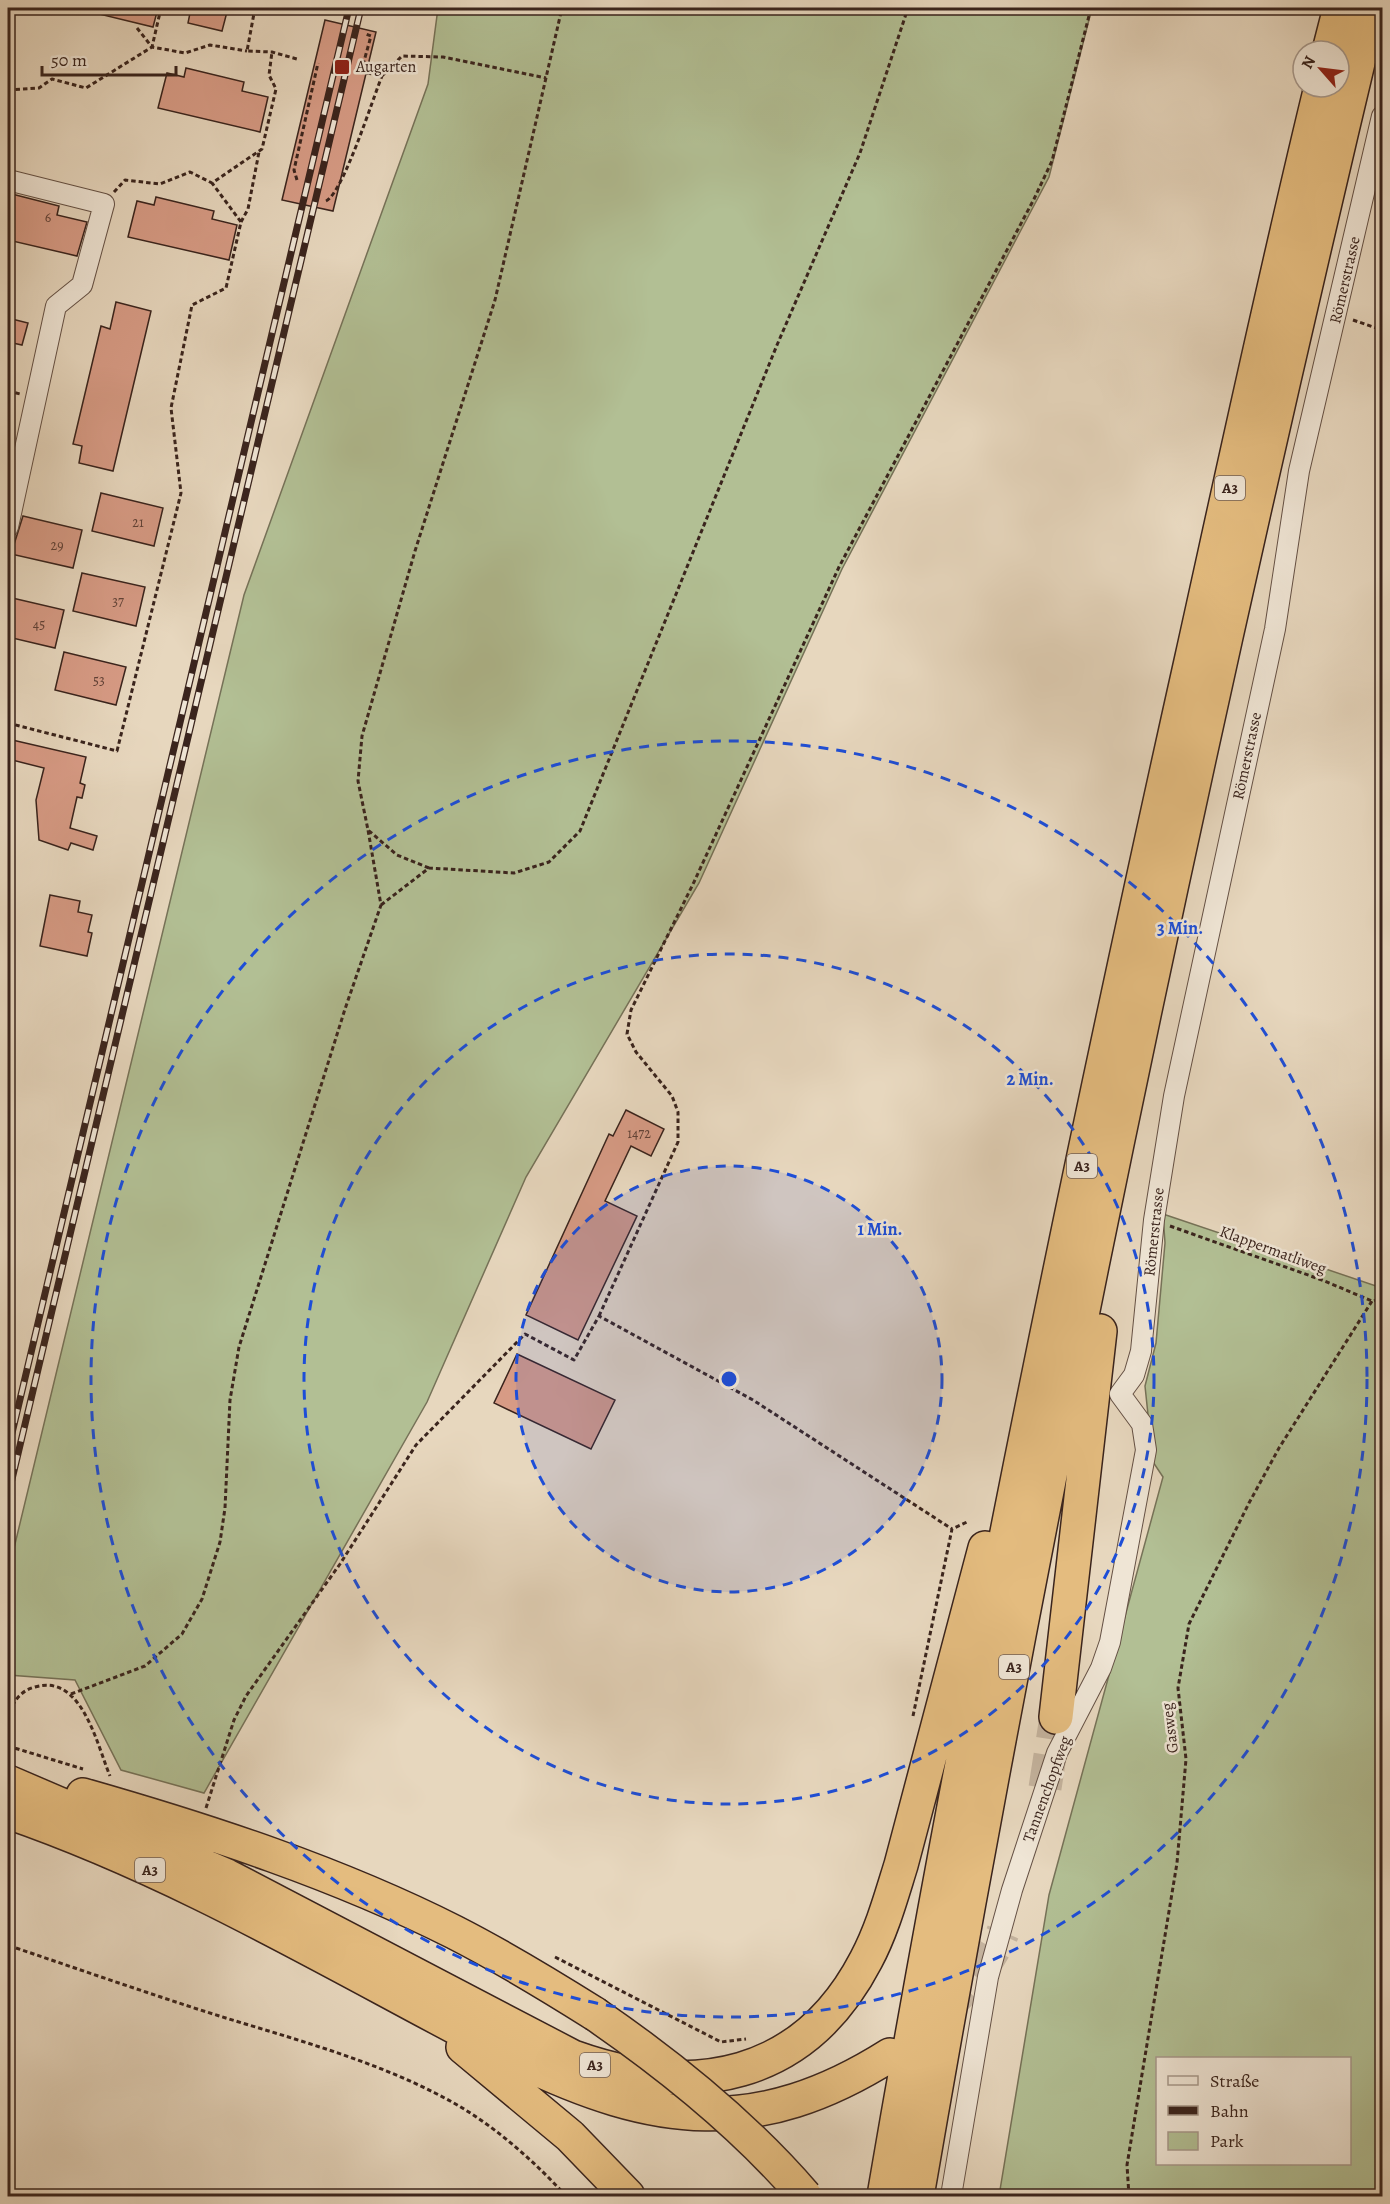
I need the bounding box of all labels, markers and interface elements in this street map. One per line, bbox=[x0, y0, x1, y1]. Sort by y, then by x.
scale bar bbox=[42, 39, 176, 77]
north arrow bbox=[1291, 39, 1351, 99]
text: 50 m bbox=[51, 48, 87, 72]
text: N bbox=[1296, 52, 1321, 73]
place label: Augarten bbox=[355, 56, 417, 78]
marker: Augarten bbox=[333, 58, 351, 76]
house number: 6 bbox=[45, 208, 51, 227]
street label: Römerstrasse bbox=[1324, 234, 1366, 326]
road number: A3 bbox=[1215, 476, 1245, 500]
house number: 21 bbox=[132, 513, 144, 532]
house number: 29 bbox=[50, 536, 64, 555]
house number: 37 bbox=[112, 592, 124, 611]
house number: 45 bbox=[33, 615, 45, 634]
house number: 53 bbox=[93, 671, 105, 690]
street label: Römerstrasse bbox=[1227, 710, 1267, 802]
text: 3 Min. bbox=[1157, 916, 1203, 940]
text: 2 Min. bbox=[1006, 1067, 1054, 1091]
house number: 1472 bbox=[627, 1124, 651, 1143]
road number: A3 bbox=[1067, 1154, 1097, 1178]
street label: Römerstrasse bbox=[1138, 1187, 1170, 1277]
text: 1 Min. bbox=[858, 1217, 902, 1241]
street label: Klappermatliweg bbox=[1217, 1220, 1329, 1280]
centre of rings bbox=[719, 1369, 739, 1389]
road number: A3 bbox=[999, 1655, 1029, 1679]
street label: Gasweg bbox=[1156, 1702, 1184, 1754]
street label: Tannenchopfweg bbox=[1018, 1733, 1076, 1845]
road number: A3 bbox=[135, 1858, 165, 1882]
road number: A3 bbox=[580, 2053, 610, 2077]
legend bbox=[1156, 2057, 1351, 2165]
text: Straße bbox=[1210, 2069, 1259, 2093]
text: Bahn bbox=[1210, 2099, 1249, 2123]
text: Park bbox=[1210, 2129, 1244, 2153]

